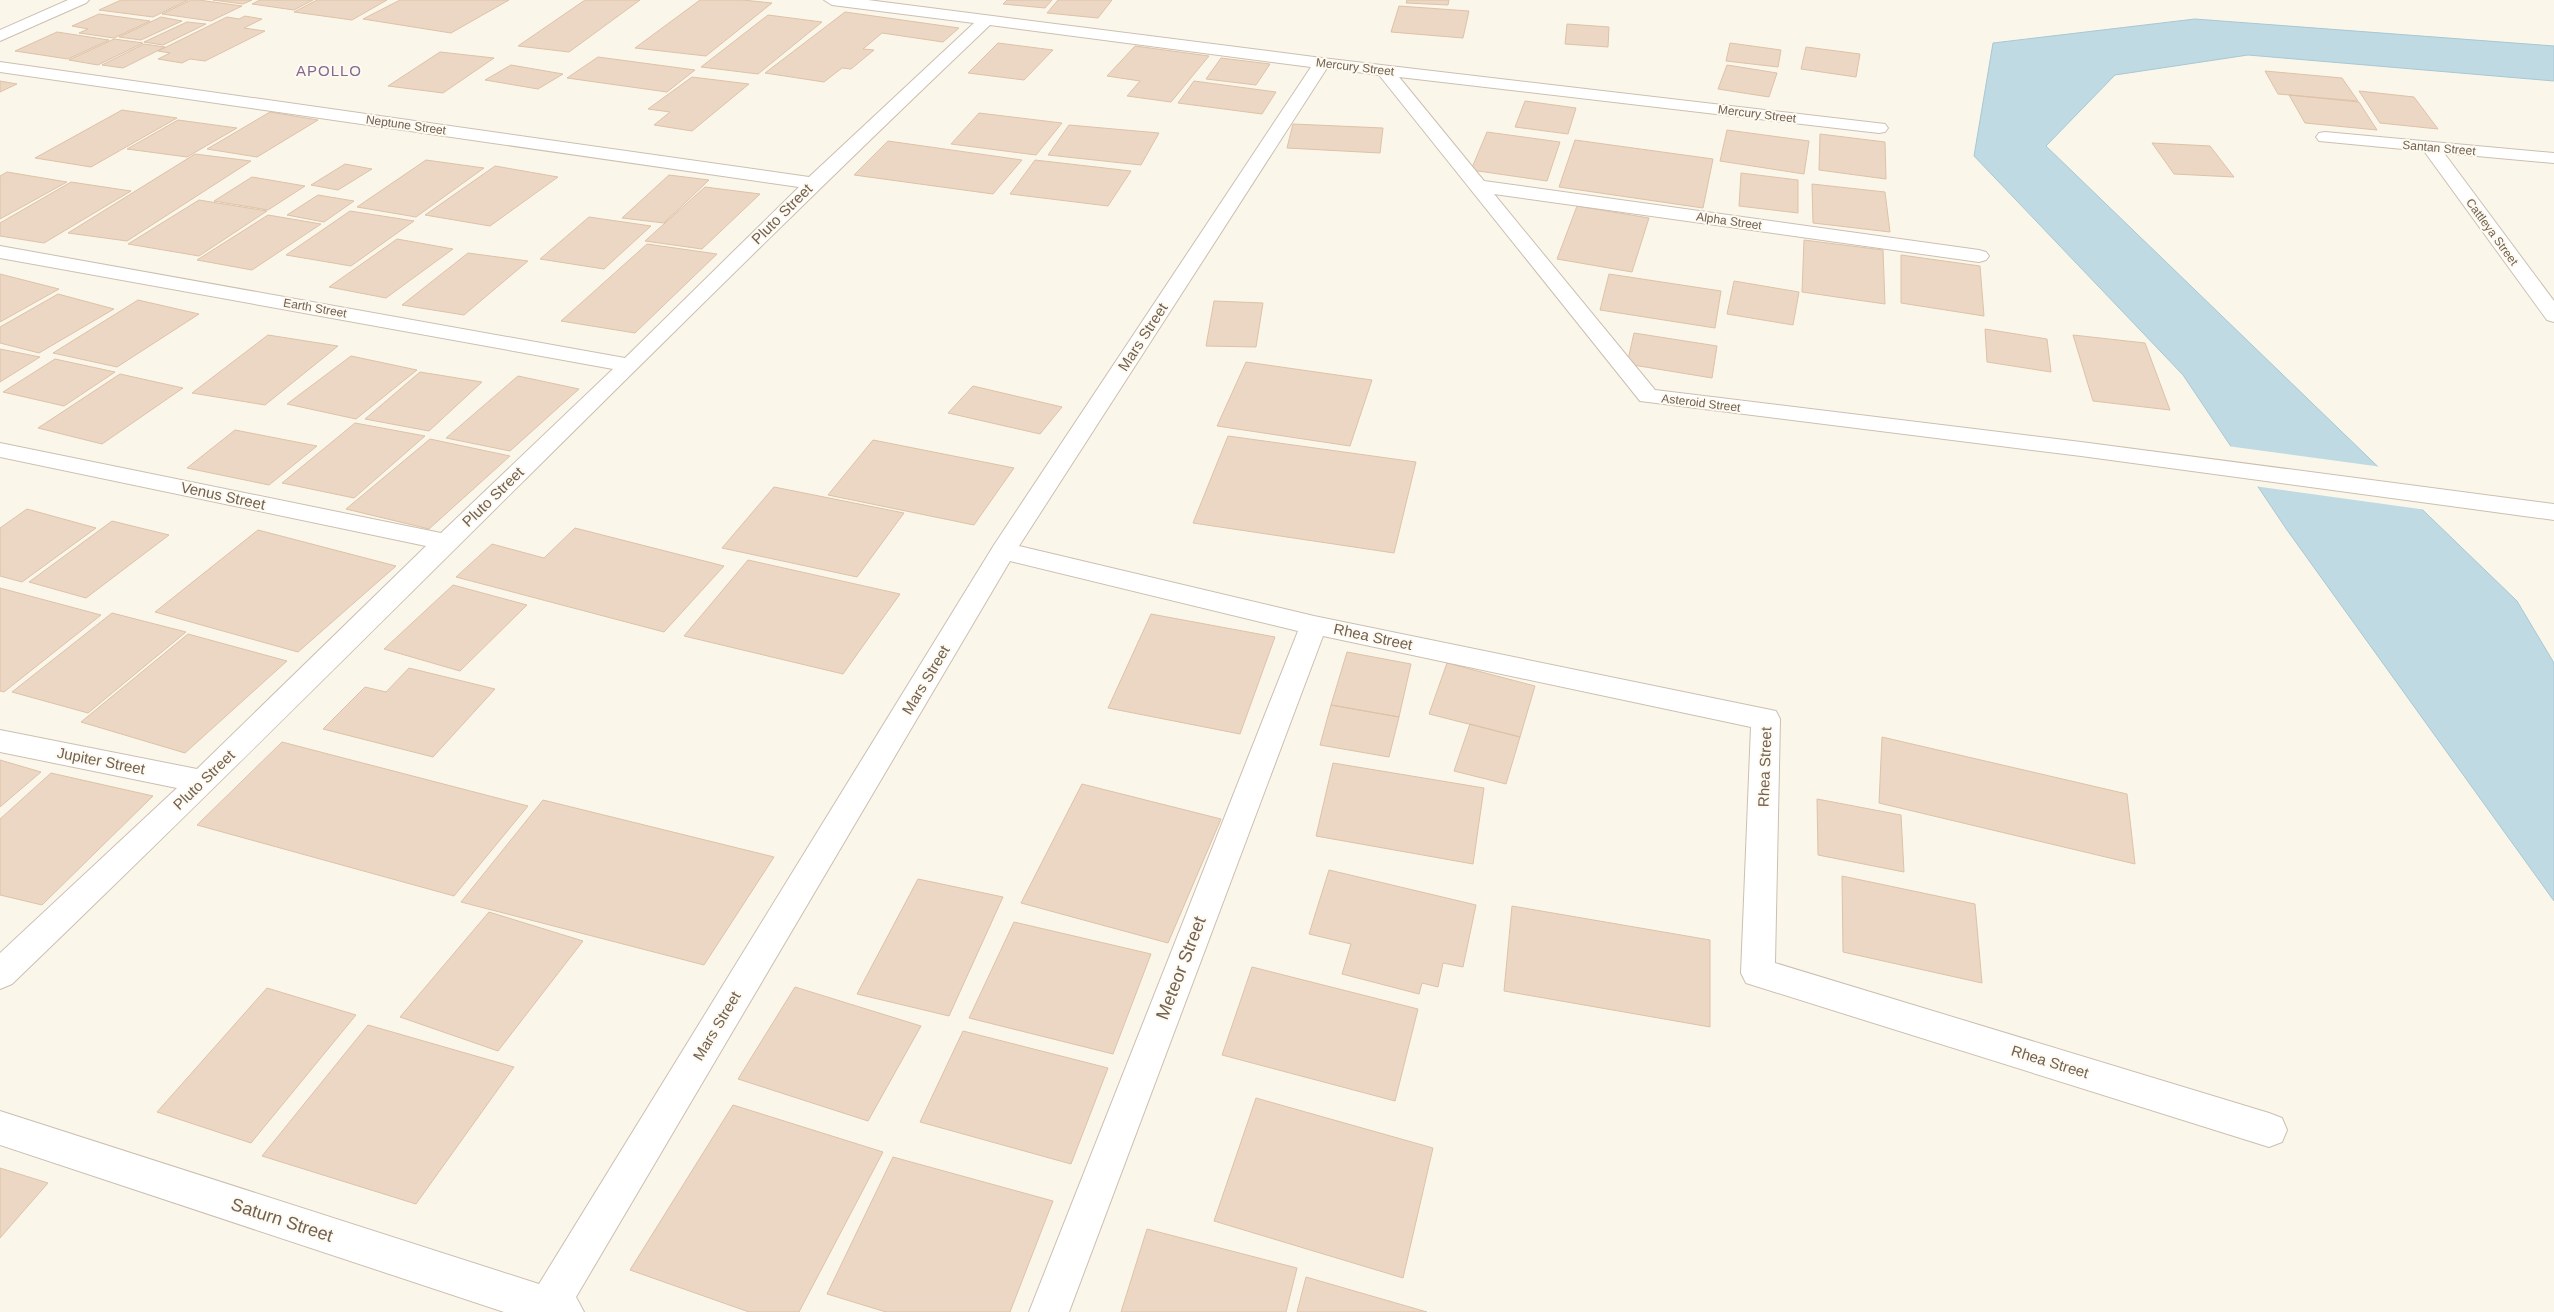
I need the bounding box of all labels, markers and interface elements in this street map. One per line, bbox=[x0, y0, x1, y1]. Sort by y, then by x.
street label: Mercury Street bbox=[1315, 55, 1396, 79]
district label: APOLLO bbox=[296, 62, 362, 79]
street label: Mercury Street bbox=[1717, 102, 1798, 126]
street label: Neptune Street bbox=[365, 112, 448, 138]
street label: Santan Street bbox=[2402, 138, 2477, 158]
street label: Pluto Street bbox=[748, 179, 816, 247]
street label: Cattleya Street bbox=[2463, 196, 2521, 269]
street label: Alpha Street bbox=[1695, 209, 1763, 233]
street label: Earth Street bbox=[282, 296, 348, 321]
street label: Mars Street bbox=[1114, 299, 1171, 374]
street label: Asteroid Street bbox=[1661, 391, 1742, 415]
street label: Pluto Street bbox=[459, 463, 527, 530]
street label: Venus Street bbox=[179, 478, 268, 513]
street label: Rhea Street bbox=[1332, 620, 1415, 653]
street label: Mars Street bbox=[898, 641, 953, 717]
street label: Rhea Street bbox=[1755, 726, 1774, 807]
street label: Jupiter Street bbox=[56, 744, 147, 778]
street label: Pluto Street bbox=[170, 746, 238, 813]
street label: Meteor Street bbox=[1152, 914, 1210, 1022]
street label: Mars Street bbox=[689, 987, 744, 1063]
street label: Rhea Street bbox=[2009, 1042, 2092, 1082]
street label: Saturn Street bbox=[228, 1194, 336, 1246]

